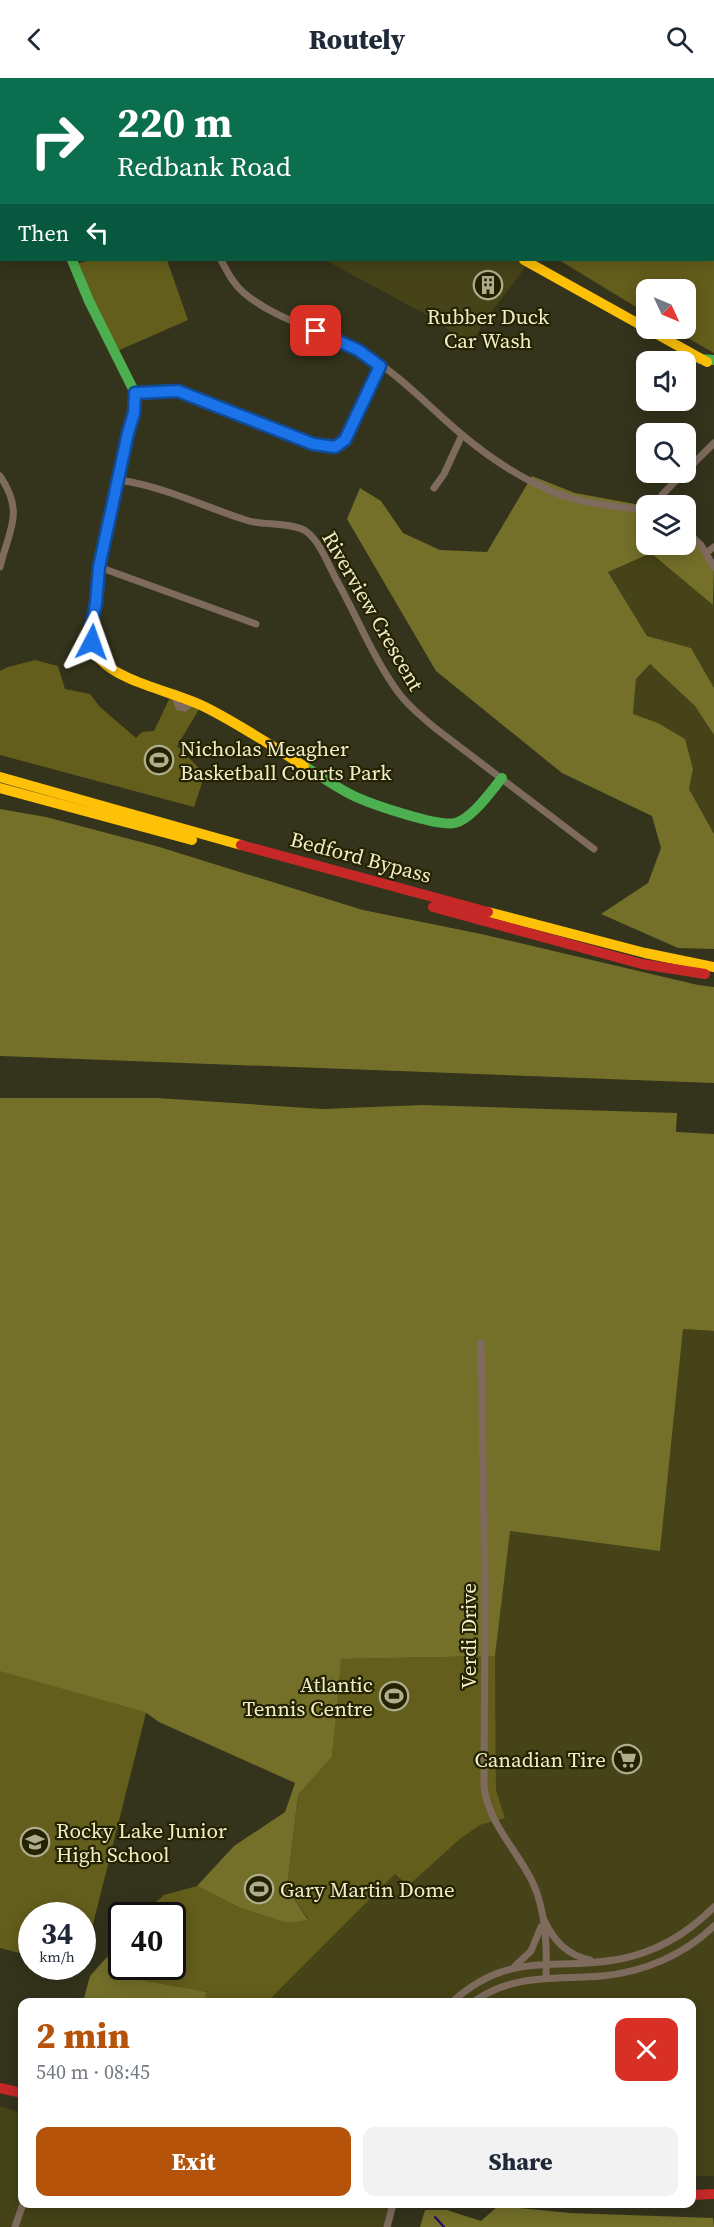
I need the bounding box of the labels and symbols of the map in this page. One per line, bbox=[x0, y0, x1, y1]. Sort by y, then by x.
building icon: Rubber Duck Car Wash bbox=[472, 269, 504, 301]
north arrow bbox=[636, 279, 696, 339]
place label: Rubber Duck Car Wash bbox=[427, 302, 550, 355]
pin bbox=[290, 305, 341, 356]
street label: Riverview Crescent bbox=[315, 526, 431, 696]
position arrow bbox=[60, 610, 124, 674]
place label: Nicholas Meagher Basketball Courts Park bbox=[180, 734, 392, 787]
sports icon: Nicholas Meagher Basketball Courts Park bbox=[143, 744, 175, 776]
street label: Bedford Bypass bbox=[287, 824, 435, 890]
street label: Verdi Drive bbox=[454, 1583, 483, 1689]
place label: Atlantic Tennis Centre bbox=[243, 1670, 373, 1723]
sports icon: Atlantic Tennis Centre bbox=[378, 1680, 410, 1712]
supermarket icon: Canadian Tire bbox=[611, 1743, 643, 1775]
place label: Canadian Tire bbox=[474, 1745, 606, 1774]
place label: Rocky Lake Junior High School bbox=[56, 1816, 227, 1869]
school or university icon: Rocky Lake Junior High School bbox=[19, 1826, 51, 1858]
sports icon: Gary Martin Dome bbox=[243, 1873, 275, 1905]
place label: Gary Martin Dome bbox=[280, 1875, 455, 1904]
speed limit sign: 40 bbox=[108, 1902, 186, 1980]

